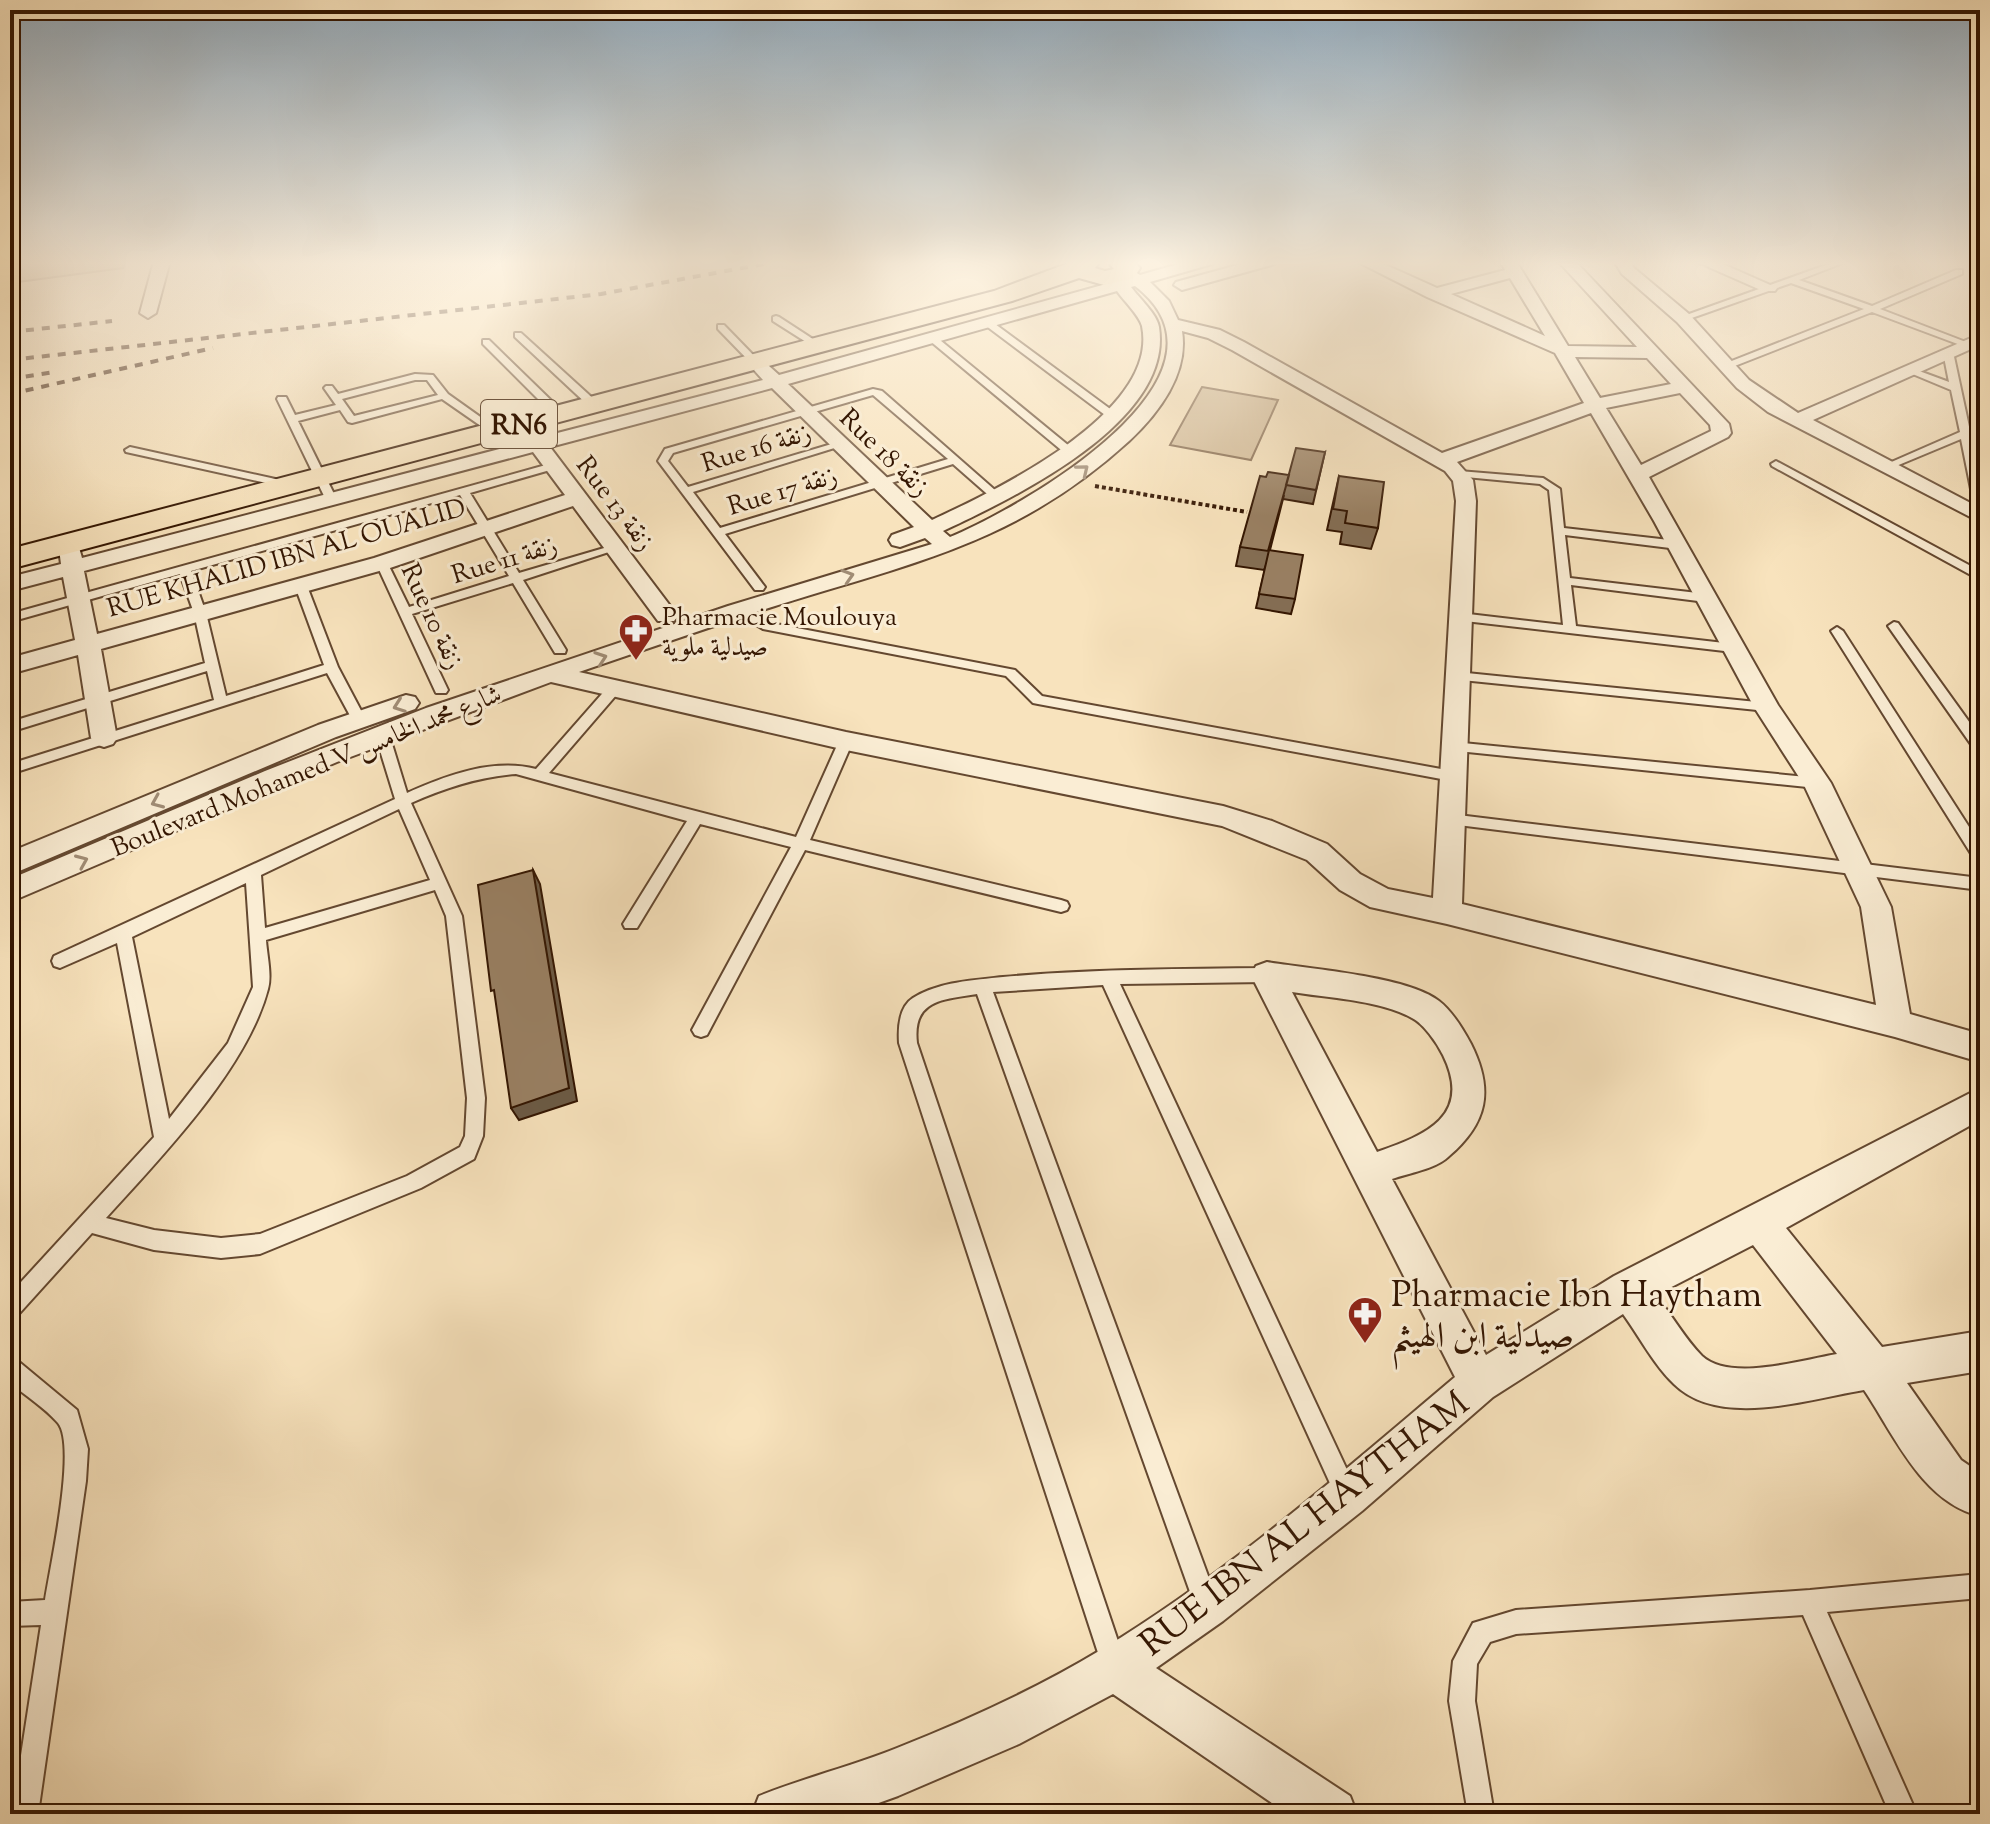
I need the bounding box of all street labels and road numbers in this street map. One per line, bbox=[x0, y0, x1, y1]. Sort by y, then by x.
road number: RN6 bbox=[481, 400, 557, 448]
street label: Rue 18 زنقة bbox=[830, 401, 937, 506]
street label: Rue 16 زنقة bbox=[697, 415, 816, 484]
street label: Rue 13 زنقة bbox=[566, 449, 662, 560]
street label: Rue 17 زنقة bbox=[723, 458, 842, 527]
street label: RUE KHALID IBN AL OUALID bbox=[103, 490, 470, 628]
street label: Rue 11 زنقة bbox=[447, 528, 562, 595]
street label: Rue 10 زنقة bbox=[390, 558, 471, 676]
street label: Boulevard Mohamed V شارع محمد الخامس bbox=[106, 677, 508, 869]
street label: RUE IBN AL HAYTHAM bbox=[1130, 1380, 1481, 1671]

